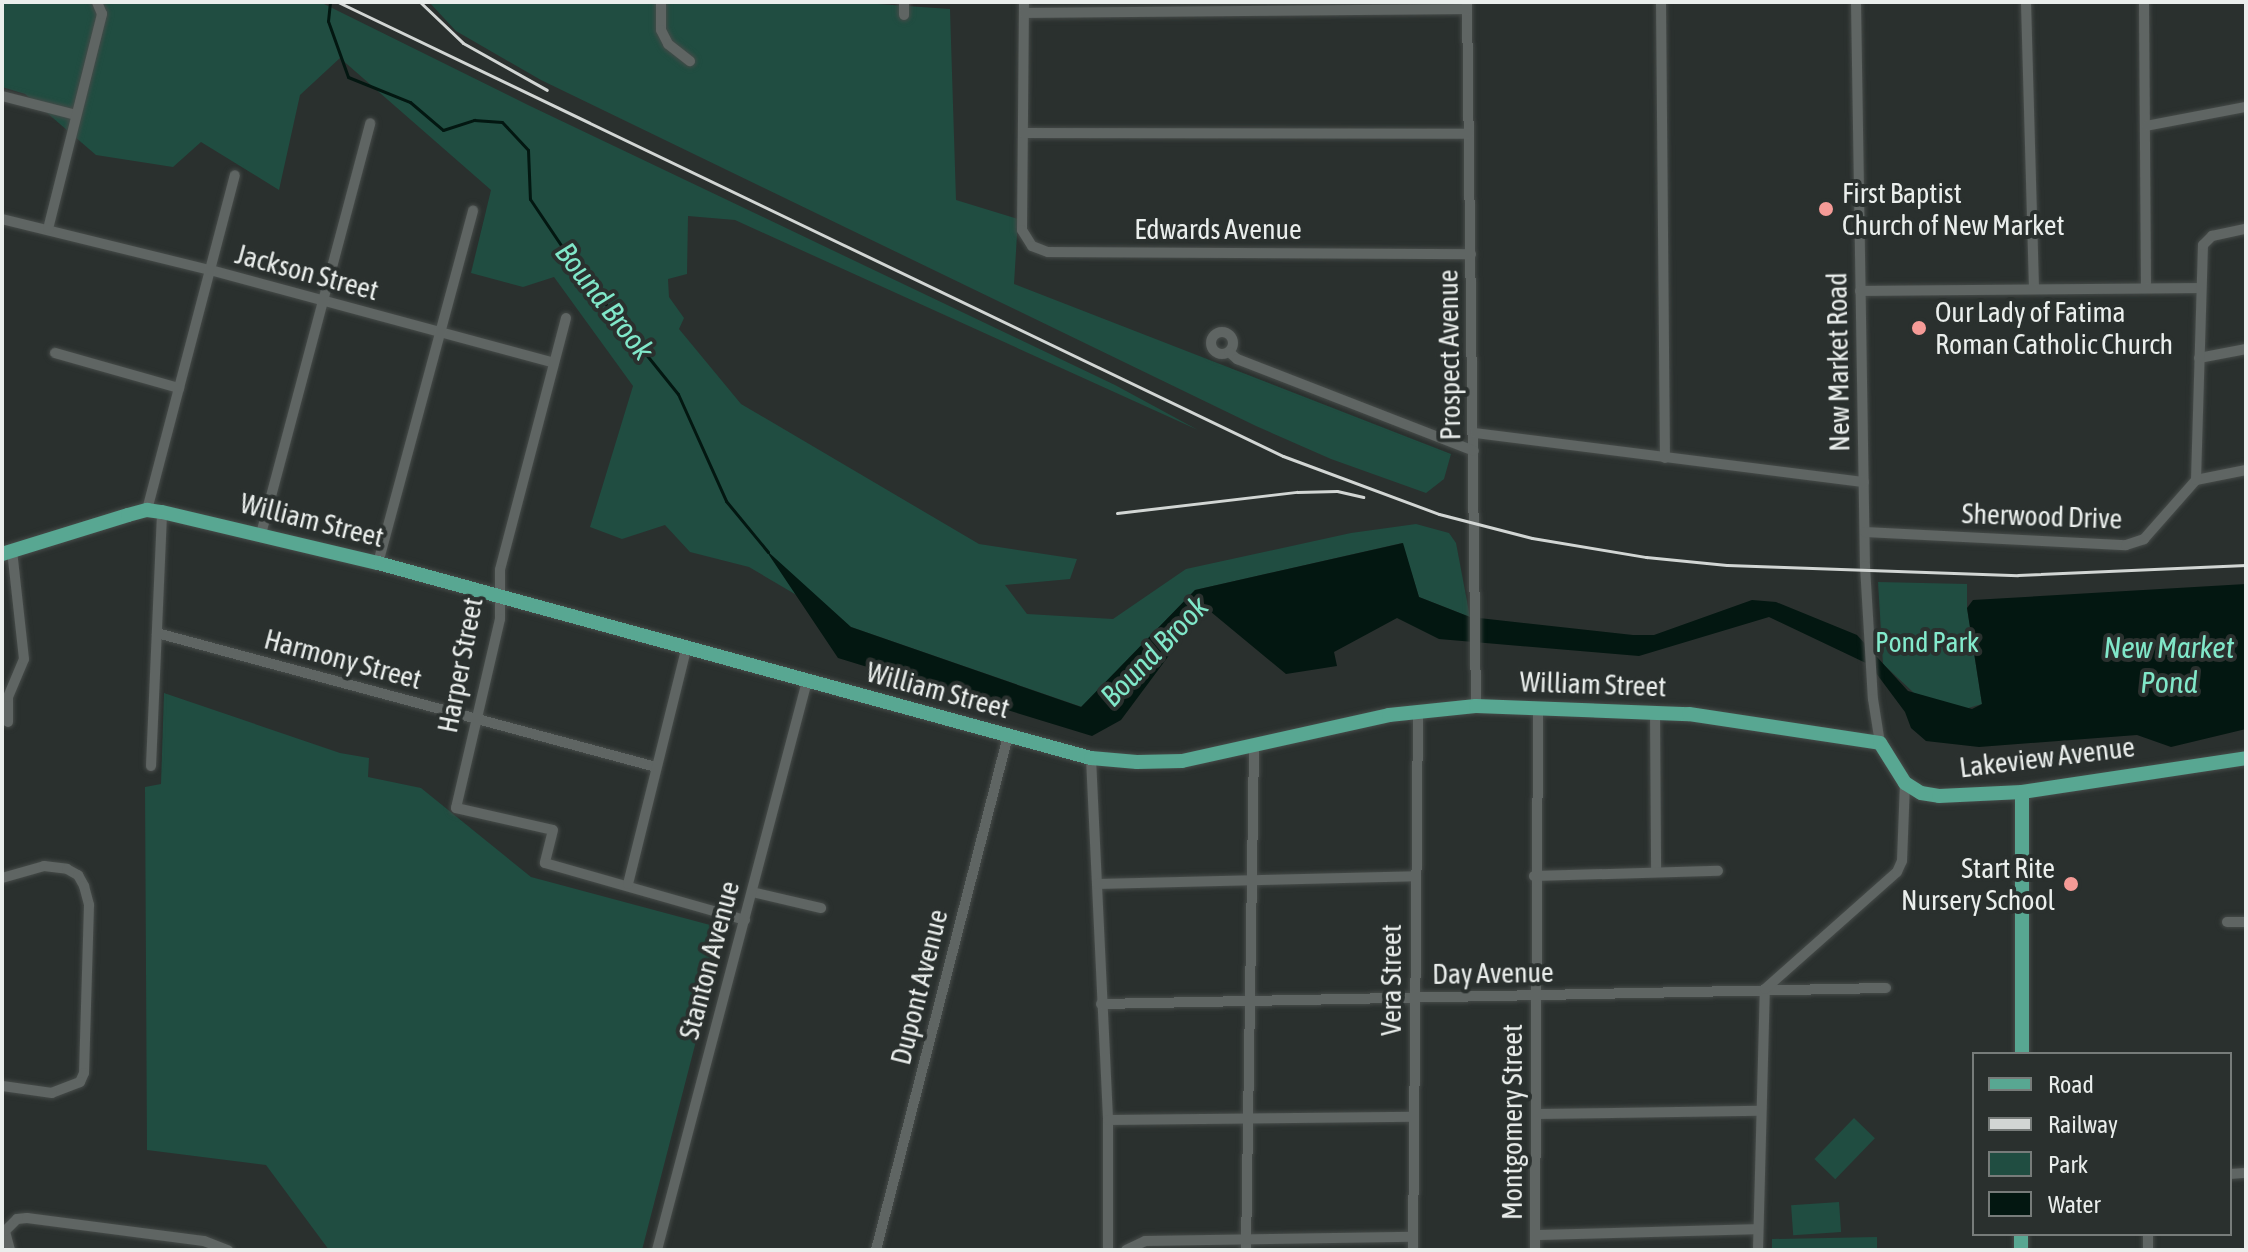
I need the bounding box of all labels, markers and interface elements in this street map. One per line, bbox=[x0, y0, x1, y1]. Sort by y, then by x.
place label: First Baptist Church of New Market bbox=[1842, 176, 2065, 242]
marker: First Baptist Church of New Market bbox=[1817, 200, 1835, 218]
street label: Edwards Avenue bbox=[1134, 212, 1302, 246]
water label: Bound Brook bbox=[548, 235, 662, 367]
street label: Jackson Street bbox=[232, 237, 382, 307]
street label: Prospect Avenue bbox=[1431, 269, 1467, 441]
street label: New Market Road bbox=[1820, 272, 1856, 452]
place label: Our Lady of Fatima Roman Catholic Church bbox=[1935, 295, 2173, 361]
marker: Our Lady of Fatima Roman Catholic Church bbox=[1910, 319, 1928, 337]
street label: William Street bbox=[237, 486, 387, 554]
street label: Sherwood Drive bbox=[1961, 496, 2123, 536]
water label: Bound Brook bbox=[1093, 588, 1215, 714]
street label: Harper Street bbox=[430, 595, 490, 735]
street label: Harmony Street bbox=[261, 622, 425, 696]
park label: Pond Park bbox=[1875, 625, 1979, 659]
water label: New Market Pond bbox=[2104, 629, 2234, 700]
street label: William Street bbox=[863, 655, 1013, 725]
street label: William Street bbox=[1519, 665, 1667, 703]
street label: Lakeview Avenue bbox=[1957, 730, 2137, 784]
place label: Start Rite Nursery School bbox=[1901, 851, 2055, 917]
marker: Start Rite Nursery School bbox=[2062, 875, 2080, 893]
street label: Stanton Avenue bbox=[672, 877, 746, 1043]
street label: Dupont Avenue bbox=[884, 906, 954, 1068]
street label: Vera Street bbox=[1374, 924, 1408, 1036]
street label: Day Avenue bbox=[1432, 955, 1554, 991]
street label: Montgomery Street bbox=[1495, 1024, 1529, 1220]
legend bbox=[1972, 1052, 2232, 1236]
text: Road bbox=[2048, 1071, 2094, 1098]
text: Railway bbox=[2048, 1111, 2118, 1138]
text: Park bbox=[2048, 1151, 2088, 1178]
text: Water bbox=[2048, 1191, 2101, 1218]

